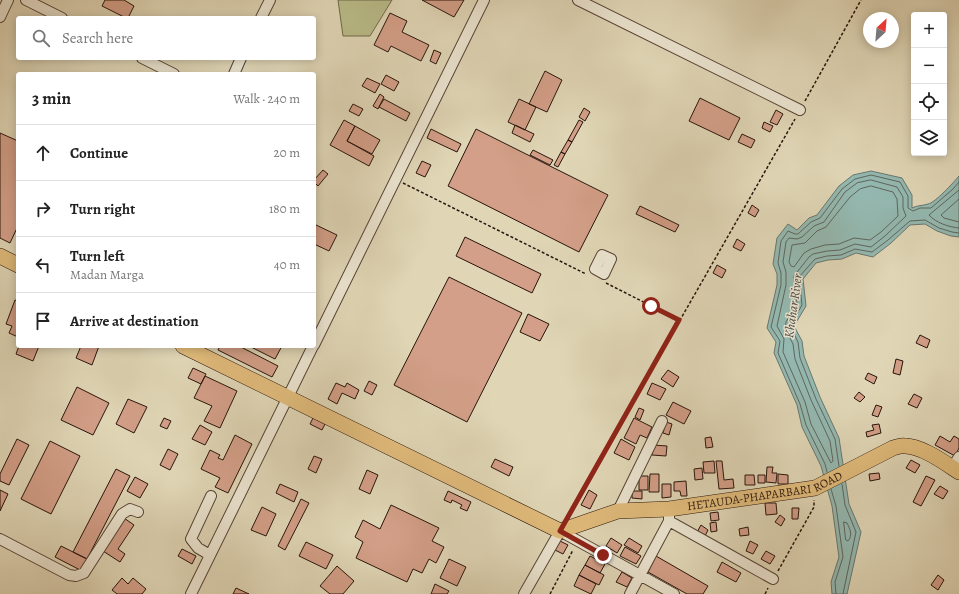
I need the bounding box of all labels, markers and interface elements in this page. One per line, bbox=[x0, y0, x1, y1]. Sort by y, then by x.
north arrow bbox=[863, 12, 899, 48]
map controls bbox=[911, 12, 947, 156]
button: + bbox=[911, 12, 947, 48]
search box bbox=[16, 16, 316, 60]
icon: search bbox=[30, 27, 52, 49]
text: Search here bbox=[62, 28, 133, 48]
button: − bbox=[911, 48, 947, 84]
button: locate bbox=[911, 84, 947, 120]
text: 3 min bbox=[32, 87, 71, 110]
text: Walk · 240 m bbox=[233, 90, 300, 107]
button: layers bbox=[911, 120, 947, 156]
icon: ahead bbox=[32, 142, 54, 164]
text: Continue bbox=[70, 143, 128, 163]
text: 20 m bbox=[274, 144, 300, 161]
icon: right bbox=[32, 198, 54, 220]
text: Turn right bbox=[70, 199, 135, 219]
text: 180 m bbox=[269, 200, 300, 217]
text: Turn left bbox=[70, 246, 125, 266]
icon: left bbox=[32, 254, 54, 276]
text: 40 m bbox=[274, 256, 300, 273]
text: Madan Marga bbox=[70, 266, 144, 283]
water label: Khahar River bbox=[780, 272, 806, 339]
route start bbox=[642, 297, 660, 315]
icon: arrive bbox=[32, 310, 54, 332]
text: Arrive at destination bbox=[70, 311, 199, 331]
street label: HETAUDA-PHAPARBARI ROAD bbox=[686, 467, 845, 514]
route end bbox=[594, 546, 612, 564]

